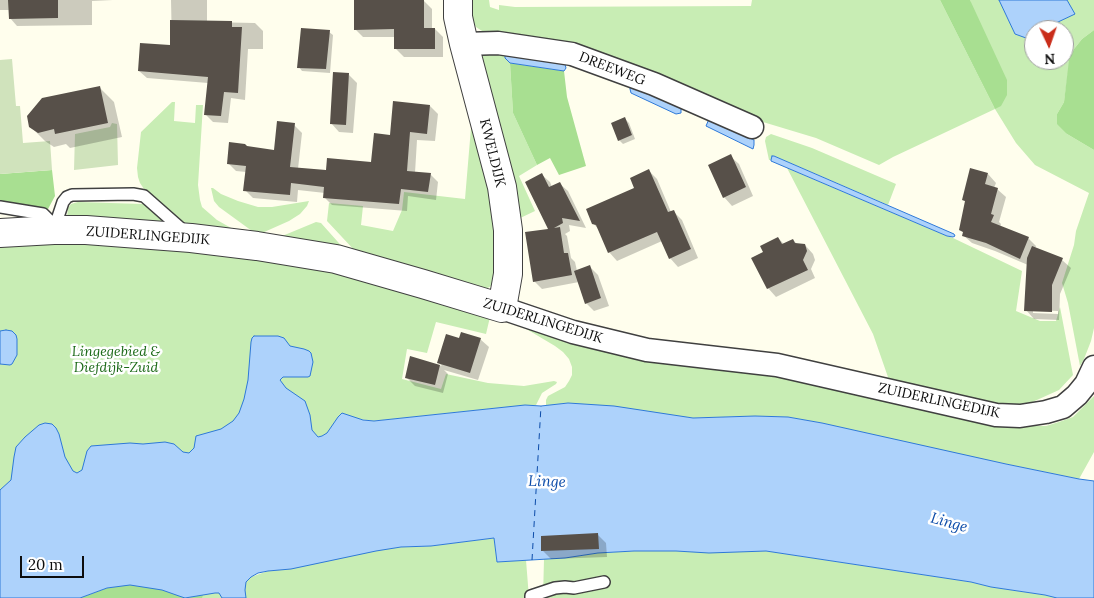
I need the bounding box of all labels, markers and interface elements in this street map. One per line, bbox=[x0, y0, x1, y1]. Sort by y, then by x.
north arrow bbox=[1024, 20, 1074, 70]
street label: DREEWEG bbox=[576, 49, 648, 89]
text: N bbox=[1044, 50, 1056, 68]
street label: KWELDIJK bbox=[475, 117, 509, 189]
street label: ZUIDERLINGEDIJK bbox=[86, 223, 210, 249]
street label: ZUIDERLINGEDIJK bbox=[481, 295, 605, 347]
park label: Lingegebied & Diefdijk-Zuid bbox=[72, 344, 160, 377]
street label: ZUIDERLINGEDIJK bbox=[877, 380, 1001, 422]
water label: Linge bbox=[528, 472, 566, 492]
water label: Linge bbox=[928, 509, 970, 537]
scale bar bbox=[22, 546, 86, 578]
text: 20 m bbox=[28, 555, 63, 574]

